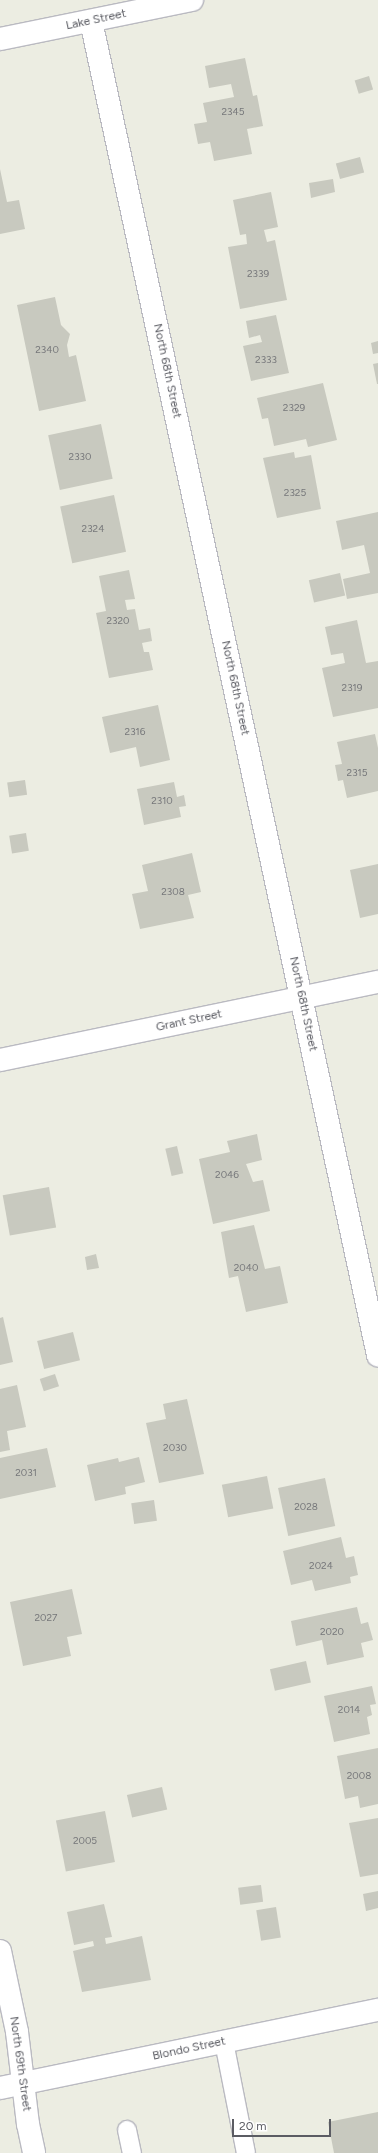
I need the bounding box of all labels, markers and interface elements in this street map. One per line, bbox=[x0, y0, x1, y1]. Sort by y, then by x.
street label: Lake Street bbox=[65, 7, 127, 33]
house number: 2345 bbox=[222, 106, 244, 118]
house number: 2339 bbox=[247, 268, 269, 280]
street label: North 68th Street bbox=[150, 322, 184, 420]
house number: 2340 bbox=[35, 344, 59, 356]
house number: 2333 bbox=[255, 354, 277, 366]
house number: 2329 bbox=[283, 402, 305, 414]
house number: 2330 bbox=[69, 451, 91, 463]
house number: 2325 bbox=[284, 487, 306, 499]
house number: 2324 bbox=[82, 523, 104, 535]
house number: 2320 bbox=[106, 615, 130, 627]
street label: North 68th Street bbox=[218, 639, 252, 737]
house number: 2319 bbox=[342, 682, 362, 694]
house number: 2316 bbox=[125, 726, 145, 738]
house number: 2315 bbox=[347, 767, 367, 779]
house number: 2310 bbox=[151, 795, 173, 807]
house number: 2308 bbox=[161, 886, 185, 898]
street label: North 68th Street bbox=[286, 955, 320, 1053]
street label: Grant Street bbox=[155, 1007, 223, 1035]
house number: 2046 bbox=[215, 1169, 239, 1181]
house number: 2040 bbox=[234, 1262, 258, 1274]
house number: 2030 bbox=[163, 1442, 187, 1454]
house number: 2031 bbox=[15, 1467, 37, 1479]
house number: 2028 bbox=[294, 1501, 318, 1513]
house number: 2024 bbox=[309, 1560, 333, 1572]
house number: 2027 bbox=[35, 1612, 57, 1624]
house number: 2020 bbox=[320, 1626, 344, 1638]
house number: 2014 bbox=[338, 1704, 360, 1716]
house number: 2008 bbox=[347, 1770, 371, 1782]
house number: 2005 bbox=[73, 1835, 97, 1847]
street label: North 69th Street bbox=[6, 2016, 34, 2112]
street label: Blondo Street bbox=[151, 2034, 227, 2064]
scale bar bbox=[234, 2111, 333, 2137]
text: 20 m bbox=[239, 2119, 267, 2133]

